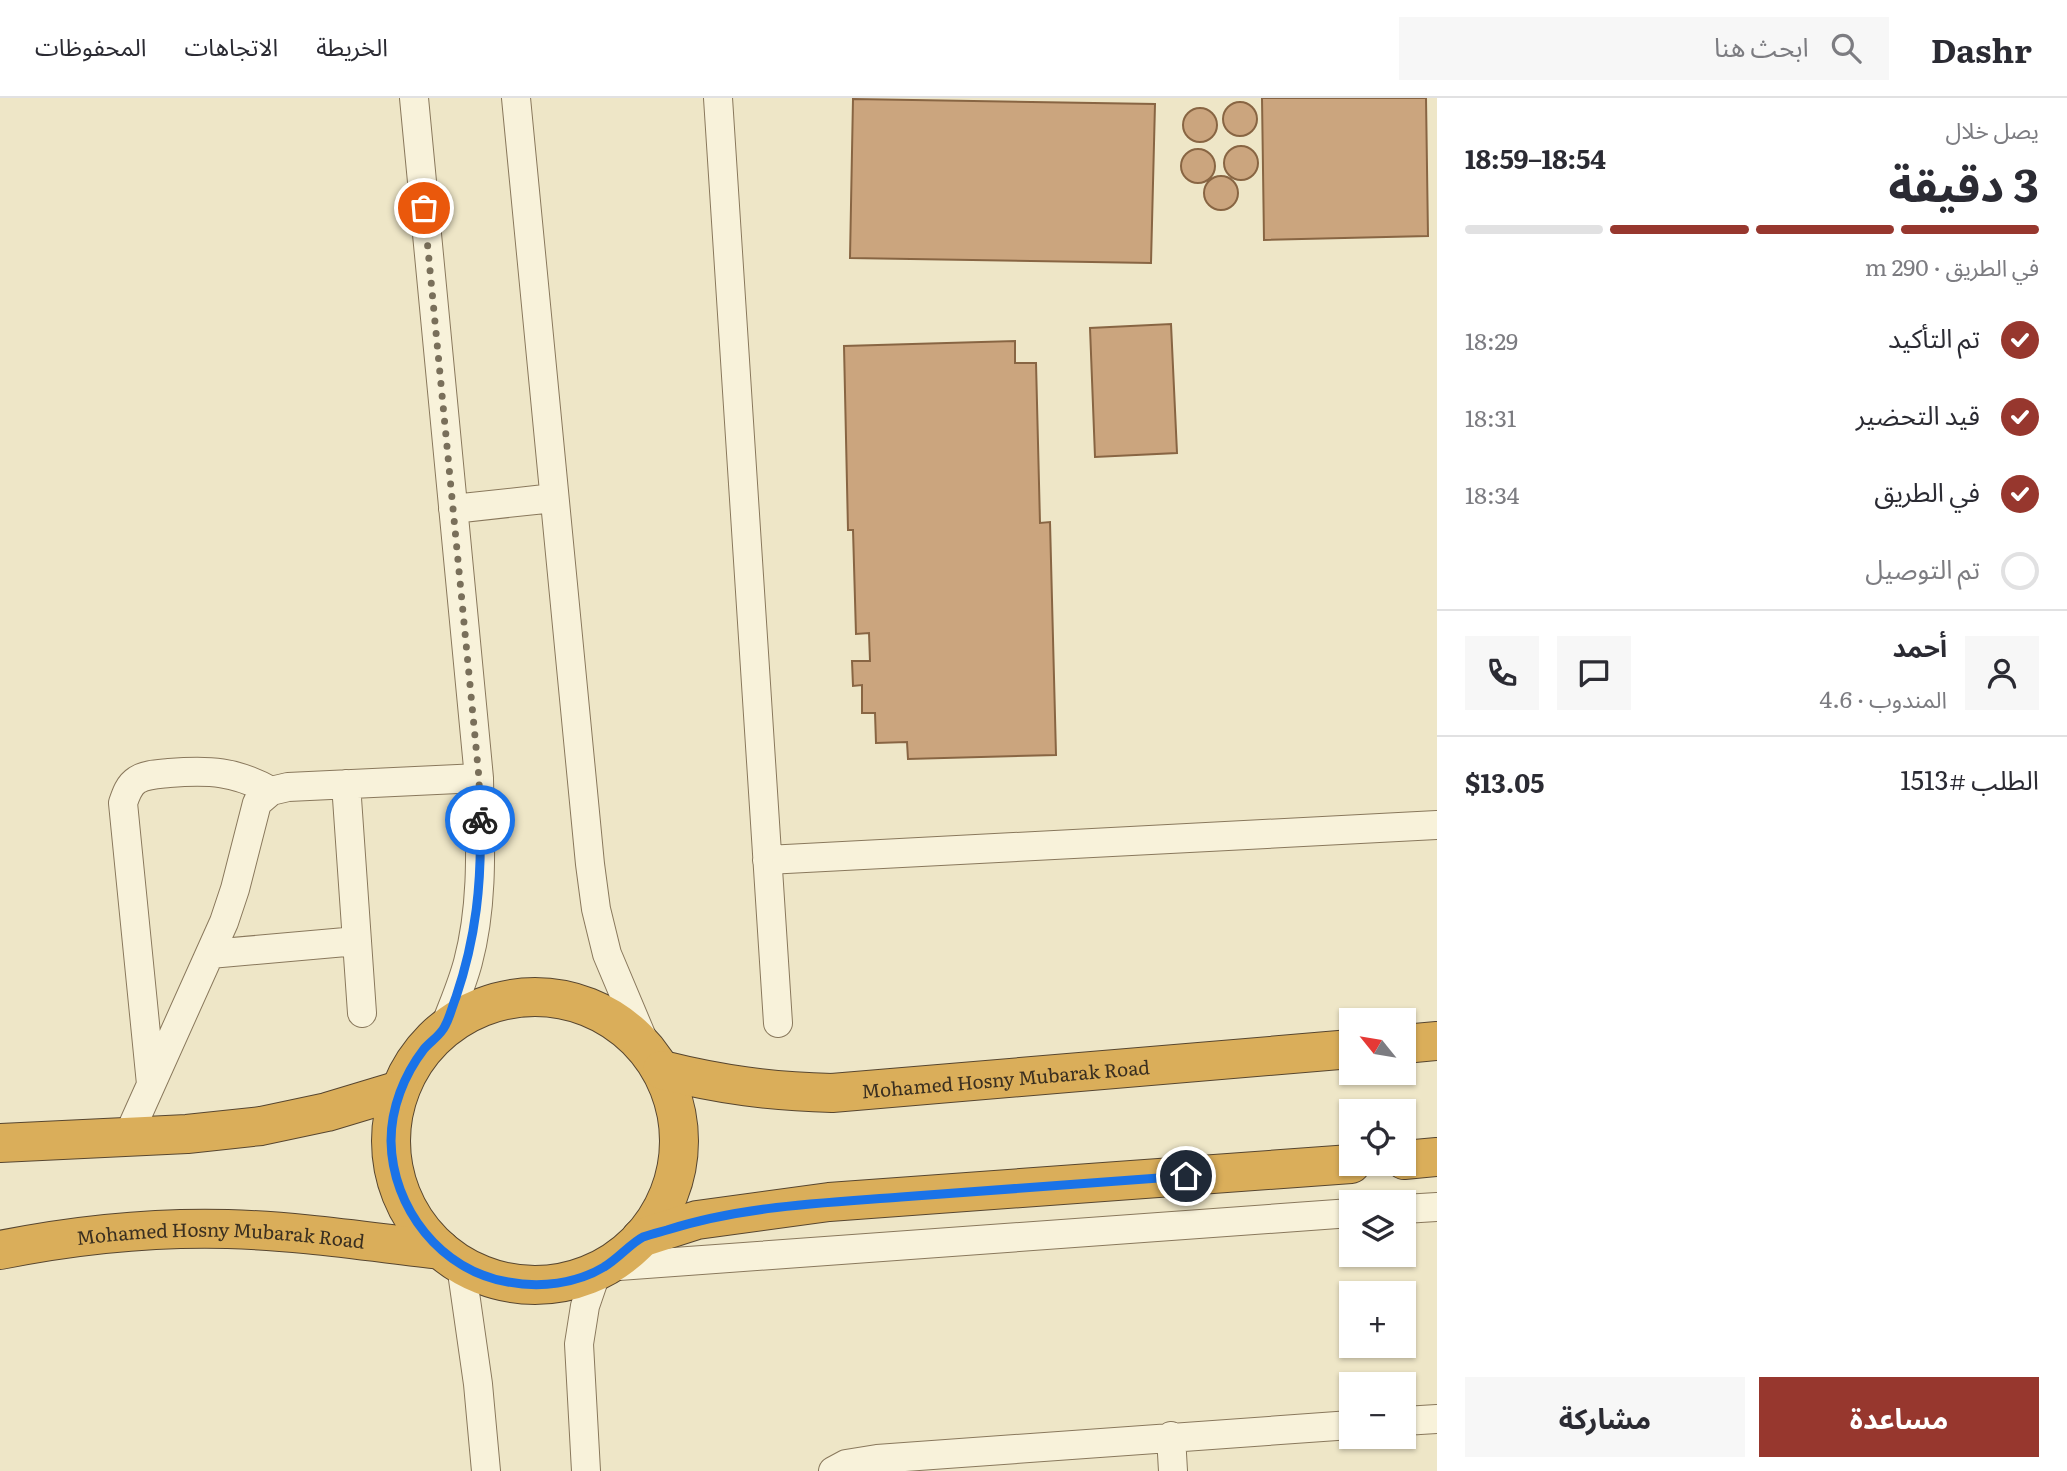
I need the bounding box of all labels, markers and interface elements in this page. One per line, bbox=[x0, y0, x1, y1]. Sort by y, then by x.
search box bbox=[1399, 17, 1889, 80]
text: Dashr bbox=[1931, 24, 2032, 73]
text: ابحث هنا bbox=[1714, 26, 1809, 65]
text: المحفوظات bbox=[35, 28, 146, 63]
text: الاتجاهات bbox=[184, 28, 278, 63]
text: الخريطة bbox=[316, 28, 388, 63]
icon: search bbox=[1827, 29, 1865, 67]
text: يصل خلال bbox=[1946, 112, 2039, 146]
text: 18:54–18:59 bbox=[1465, 138, 1606, 177]
text: 3 دقيقة bbox=[1888, 148, 2039, 216]
pin bbox=[394, 178, 454, 238]
icon: bag bbox=[405, 189, 443, 227]
text: في الطريق · 290 m bbox=[1865, 249, 2039, 283]
text: تم التأكيد bbox=[1888, 317, 1980, 356]
icon: check bbox=[2001, 321, 2039, 359]
text: 18:29 bbox=[1465, 323, 1518, 357]
text: قيد التحضير bbox=[1856, 394, 1980, 433]
icon: check bbox=[2001, 398, 2039, 436]
text: 18:31 bbox=[1465, 400, 1516, 434]
text: في الطريق bbox=[1874, 471, 1980, 510]
icon: check bbox=[2001, 475, 2039, 513]
text: 18:34 bbox=[1465, 477, 1520, 511]
text: تم التوصيل bbox=[1865, 548, 1980, 587]
text: أحمد bbox=[1893, 626, 1947, 665]
button: phone bbox=[1465, 636, 1539, 710]
button: chat bbox=[1557, 636, 1631, 710]
button: person bbox=[1965, 636, 2039, 710]
text: المندوب · 4.6 bbox=[1819, 681, 1947, 715]
text: الطلب #1513 bbox=[1900, 759, 2039, 798]
text: $13.05 bbox=[1465, 762, 1544, 801]
courier bbox=[445, 785, 515, 855]
icon: bike bbox=[461, 801, 499, 839]
north arrow bbox=[1339, 1008, 1416, 1085]
map controls bbox=[1339, 1008, 1416, 1449]
street label: Mohamed Hosny Mubarak Road bbox=[860, 1052, 1151, 1104]
button: locate bbox=[1339, 1099, 1416, 1176]
pin bbox=[1156, 1146, 1216, 1206]
icon: home bbox=[1167, 1157, 1205, 1195]
button: layers bbox=[1339, 1190, 1416, 1267]
street label: Mohamed Hosny Mubarak Road bbox=[74, 1215, 367, 1255]
button: + bbox=[1339, 1281, 1416, 1358]
button: − bbox=[1339, 1372, 1416, 1449]
button: مشاركة bbox=[1465, 1377, 1745, 1457]
button: مساعدة bbox=[1759, 1377, 2039, 1457]

